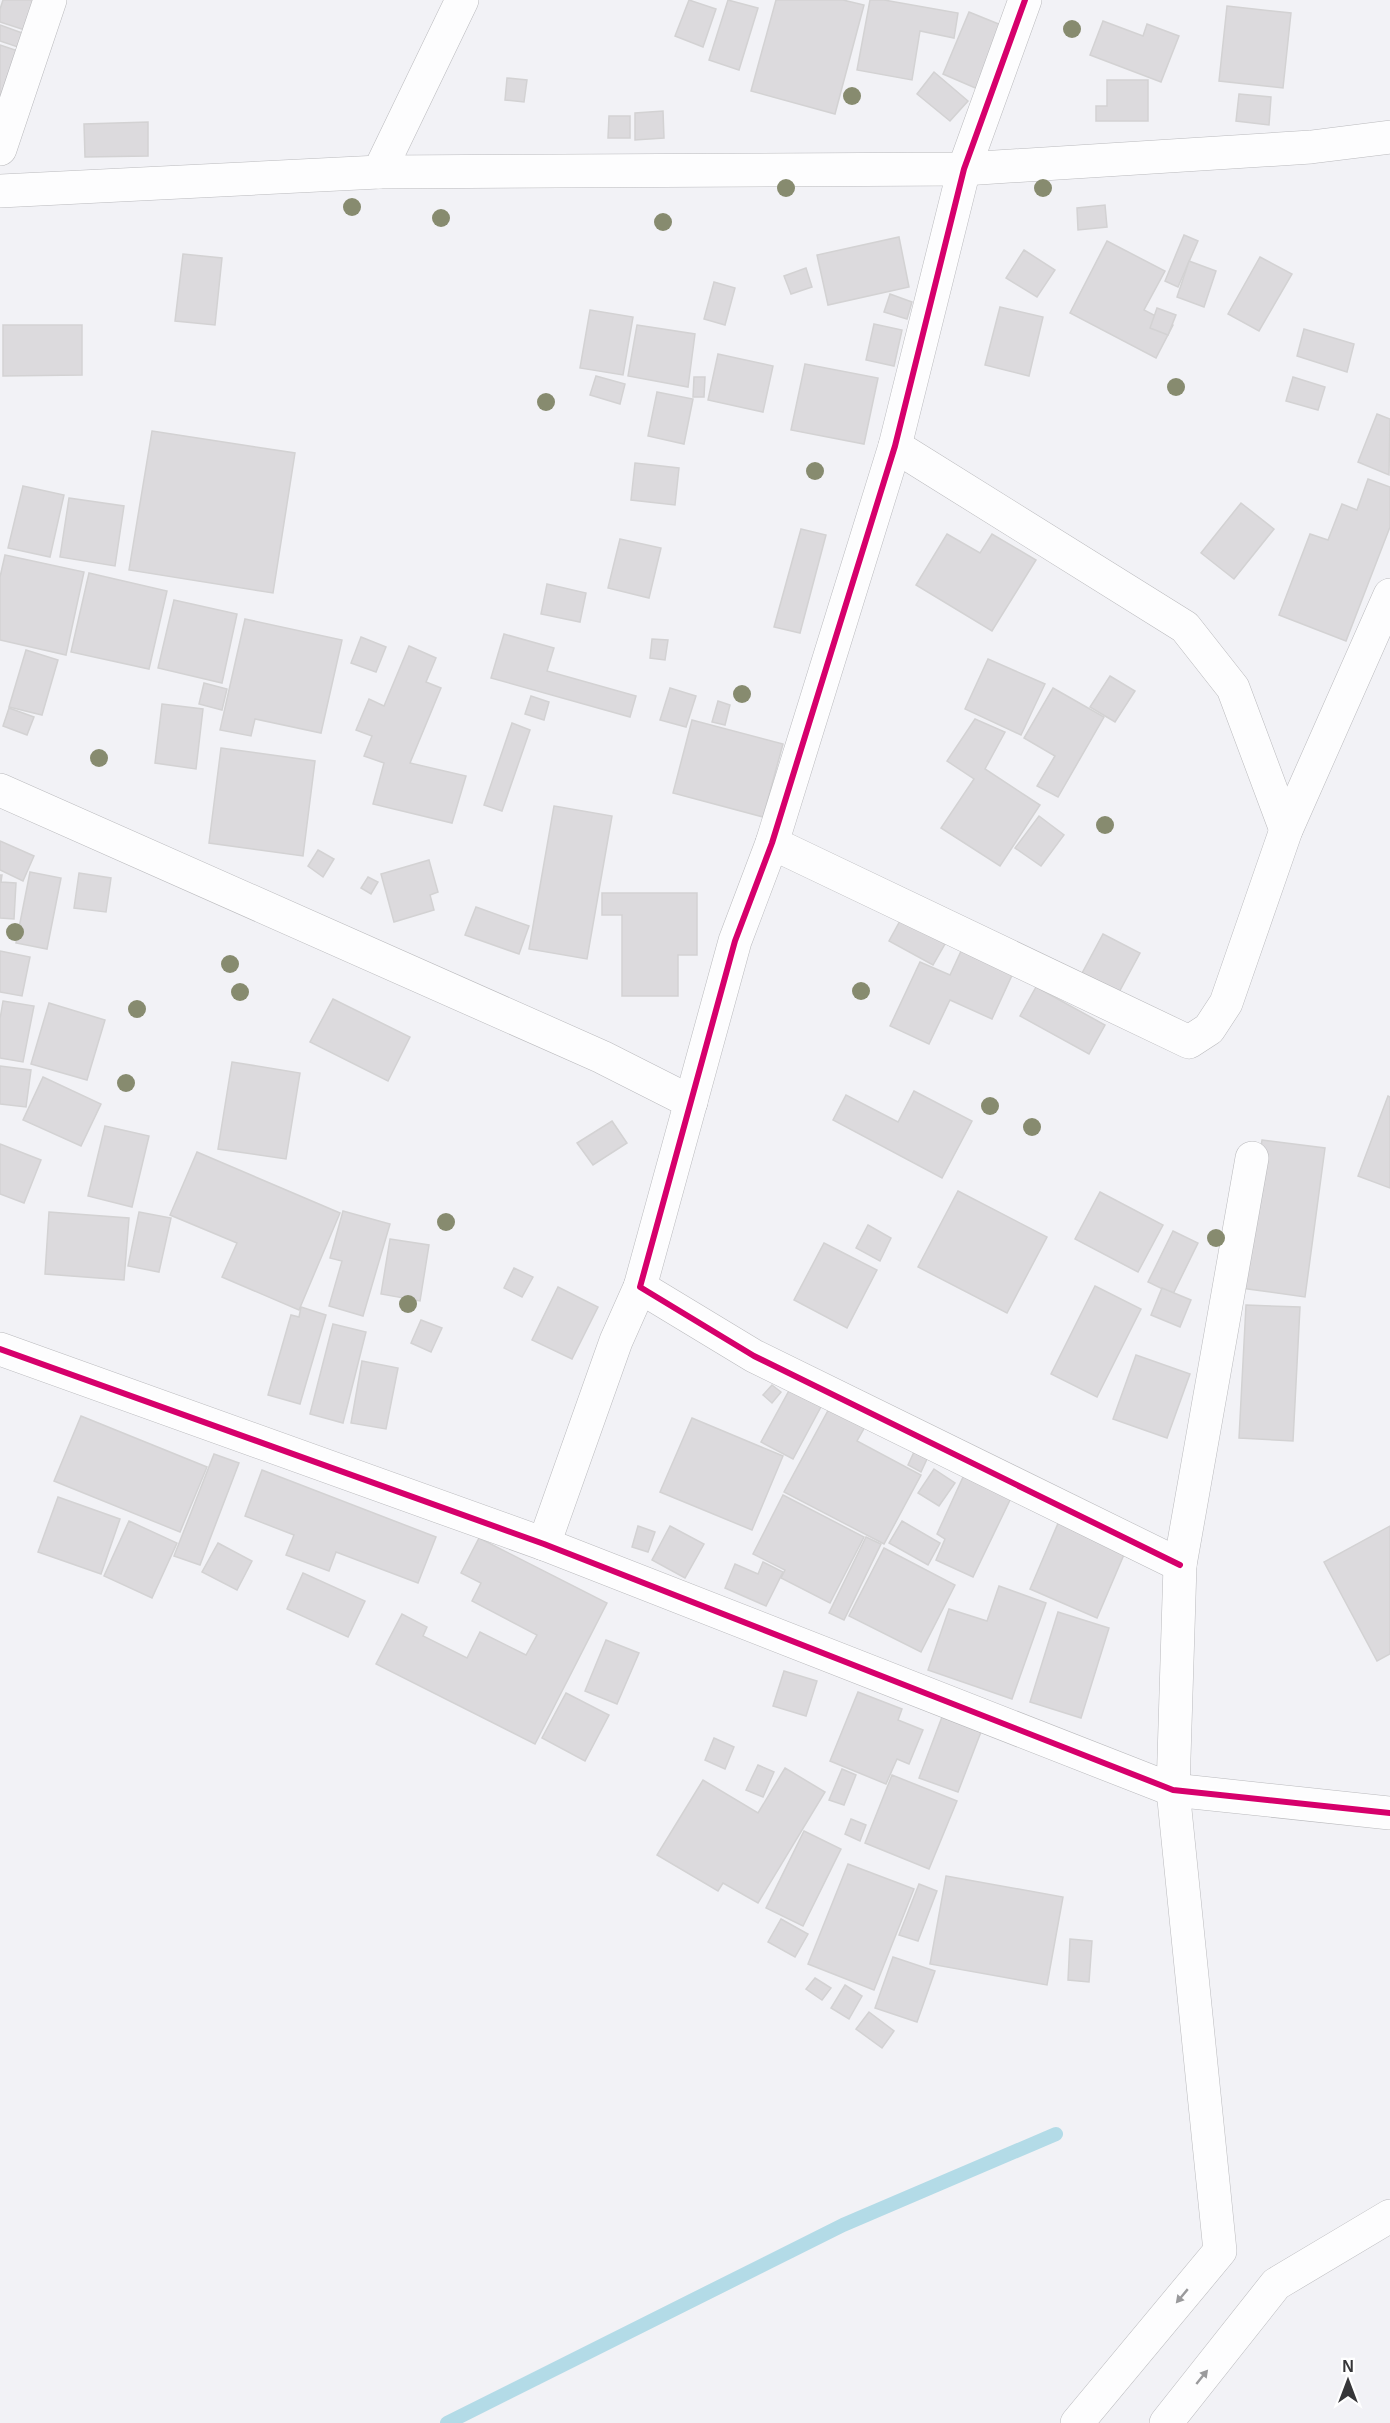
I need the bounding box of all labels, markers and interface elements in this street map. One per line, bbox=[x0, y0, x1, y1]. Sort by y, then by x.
one-way arrow bbox=[1176, 2288, 1189, 2304]
north arrow bbox=[1318, 2351, 1378, 2411]
text: N bbox=[1342, 2358, 1354, 2375]
one-way arrow bbox=[1196, 2369, 1209, 2385]

